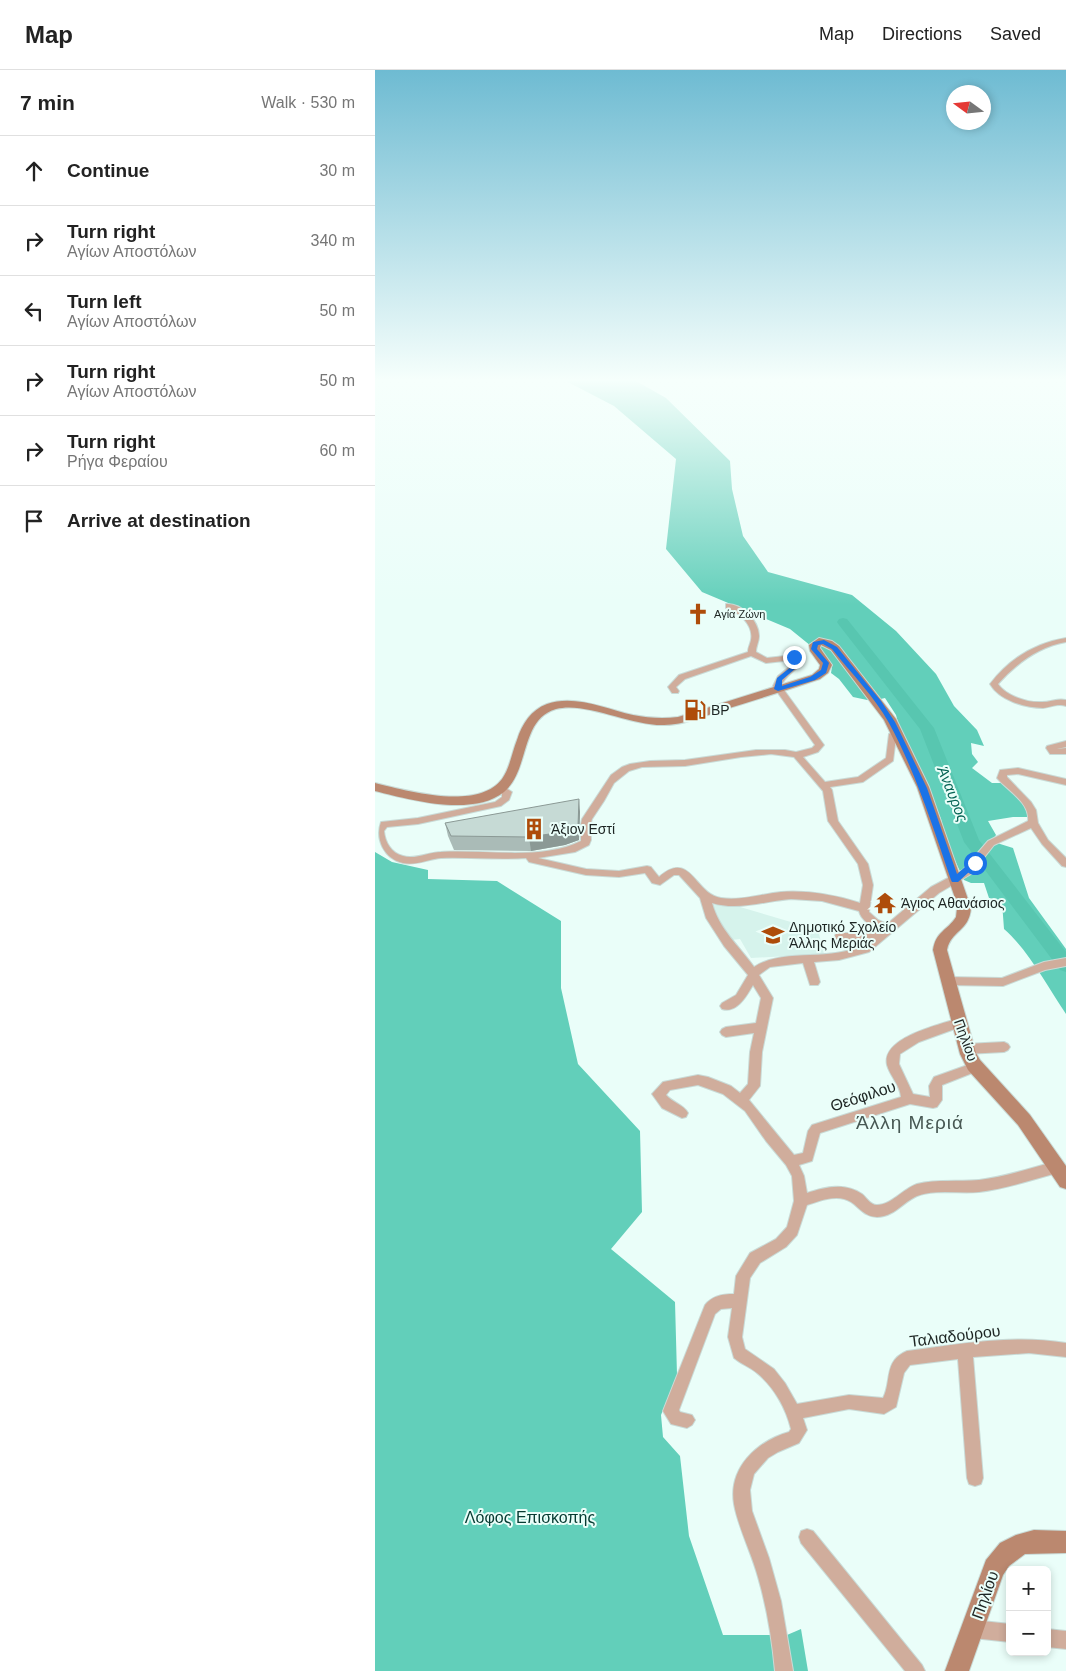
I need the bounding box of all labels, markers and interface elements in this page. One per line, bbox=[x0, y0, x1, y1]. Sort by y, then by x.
text: Map bbox=[25, 21, 73, 48]
text: Map bbox=[819, 24, 854, 44]
text: Directions bbox=[882, 24, 962, 44]
text: Saved bbox=[990, 24, 1041, 44]
north arrow bbox=[946, 85, 991, 130]
text: 7 min bbox=[20, 91, 75, 114]
text: Walk · 530 m bbox=[261, 94, 355, 111]
icon: ahead bbox=[20, 157, 48, 185]
text: Continue bbox=[67, 160, 149, 181]
text: 30 m bbox=[319, 162, 355, 179]
text: Turn right bbox=[67, 221, 155, 242]
icon: right bbox=[20, 227, 48, 255]
text: 340 m bbox=[311, 232, 355, 249]
text: Αγίων Αποστόλων bbox=[67, 243, 196, 260]
text: Turn left bbox=[67, 291, 142, 312]
icon: left bbox=[20, 297, 48, 325]
text: 50 m bbox=[319, 302, 355, 319]
text: Αγίων Αποστόλων bbox=[67, 313, 196, 330]
text: Turn right bbox=[67, 361, 155, 382]
icon: right bbox=[20, 367, 48, 395]
text: 50 m bbox=[319, 372, 355, 389]
text: Αγίων Αποστόλων bbox=[67, 383, 196, 400]
text: Turn right bbox=[67, 431, 155, 452]
icon: right bbox=[20, 437, 48, 465]
text: 60 m bbox=[319, 442, 355, 459]
text: Ρήγα Φεραίου bbox=[67, 453, 168, 470]
icon: arrive bbox=[20, 507, 48, 535]
text: Arrive at destination bbox=[67, 510, 251, 531]
church icon: Αγία Ζώνη bbox=[685, 601, 711, 627]
place label: Αγία Ζώνη bbox=[714, 608, 765, 620]
route end bbox=[783, 646, 806, 669]
fuel station icon: BP bbox=[682, 697, 708, 723]
place label: BP bbox=[711, 702, 730, 718]
water label: Άναυρος bbox=[934, 763, 972, 825]
building icon: Άξιον Εστί bbox=[521, 816, 547, 842]
place label: Άξιον Εστί bbox=[551, 821, 615, 837]
route start bbox=[964, 852, 987, 875]
temple icon: Άγιος Αθανάσιος bbox=[872, 890, 898, 916]
place label: Άγιος Αθανάσιος bbox=[901, 895, 1005, 911]
place label: Δημοτικό Σχολείο Άλλης Μεριάς bbox=[789, 919, 896, 951]
school or university icon: Δημοτικό Σχολείο Άλλης Μεριάς bbox=[760, 922, 786, 948]
street label: Πηλίου bbox=[951, 1017, 981, 1063]
street label: Θεόφιλου bbox=[828, 1077, 898, 1115]
district label: Άλλη Μεριά bbox=[856, 1112, 964, 1133]
street label: Ταλιαδούρου bbox=[909, 1322, 1001, 1350]
park label: Λόφος Επισκοπής bbox=[465, 1509, 595, 1526]
map controls bbox=[1006, 1566, 1051, 1656]
button: + bbox=[1006, 1566, 1051, 1611]
street label: Πηλίου bbox=[969, 1569, 1001, 1621]
button: − bbox=[1006, 1611, 1051, 1656]

